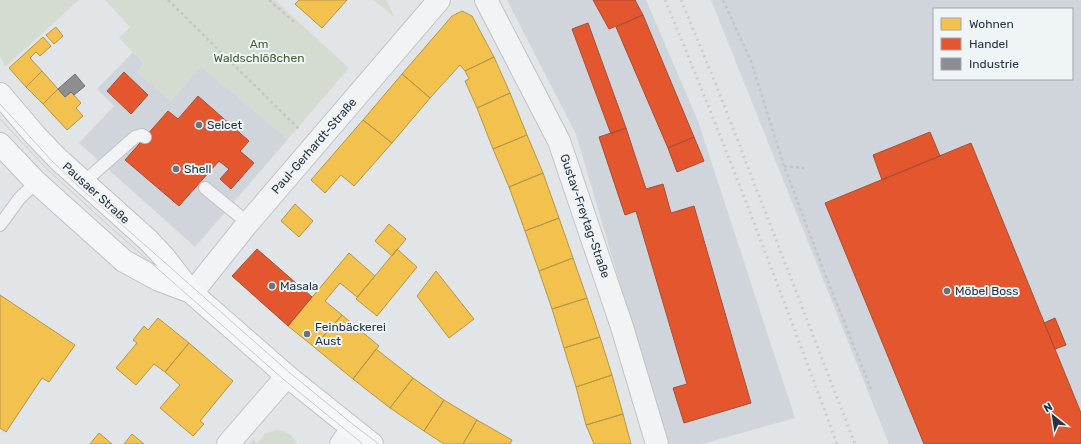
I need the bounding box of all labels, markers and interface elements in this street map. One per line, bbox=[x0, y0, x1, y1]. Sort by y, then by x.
legend bbox=[933, 8, 1073, 80]
text: Wohnen bbox=[969, 17, 1014, 31]
park label: Am Waldschlößchen bbox=[214, 37, 304, 65]
text: Handel bbox=[969, 37, 1008, 51]
text: Industrie bbox=[969, 57, 1019, 71]
street label: Paul-Gerhardt-Straße bbox=[269, 95, 360, 197]
place label: Selcet bbox=[207, 118, 242, 132]
marker: Selcet bbox=[194, 120, 204, 130]
street label: Gustav-Freytag-Straße bbox=[557, 152, 613, 280]
street label: Pausaer Straße bbox=[60, 159, 133, 227]
place label: Shell bbox=[184, 162, 211, 176]
marker: Shell bbox=[171, 164, 181, 174]
place label: Masala bbox=[280, 279, 318, 293]
marker: Masala bbox=[267, 281, 277, 291]
place label: Möbel Boss bbox=[955, 284, 1018, 298]
marker: Möbel Boss bbox=[942, 286, 952, 296]
place label: Feinbäckerei Aust bbox=[315, 320, 386, 348]
marker: Feinbäckerei Aust bbox=[302, 329, 312, 339]
north arrow bbox=[1033, 396, 1073, 436]
text: N bbox=[1042, 400, 1055, 415]

